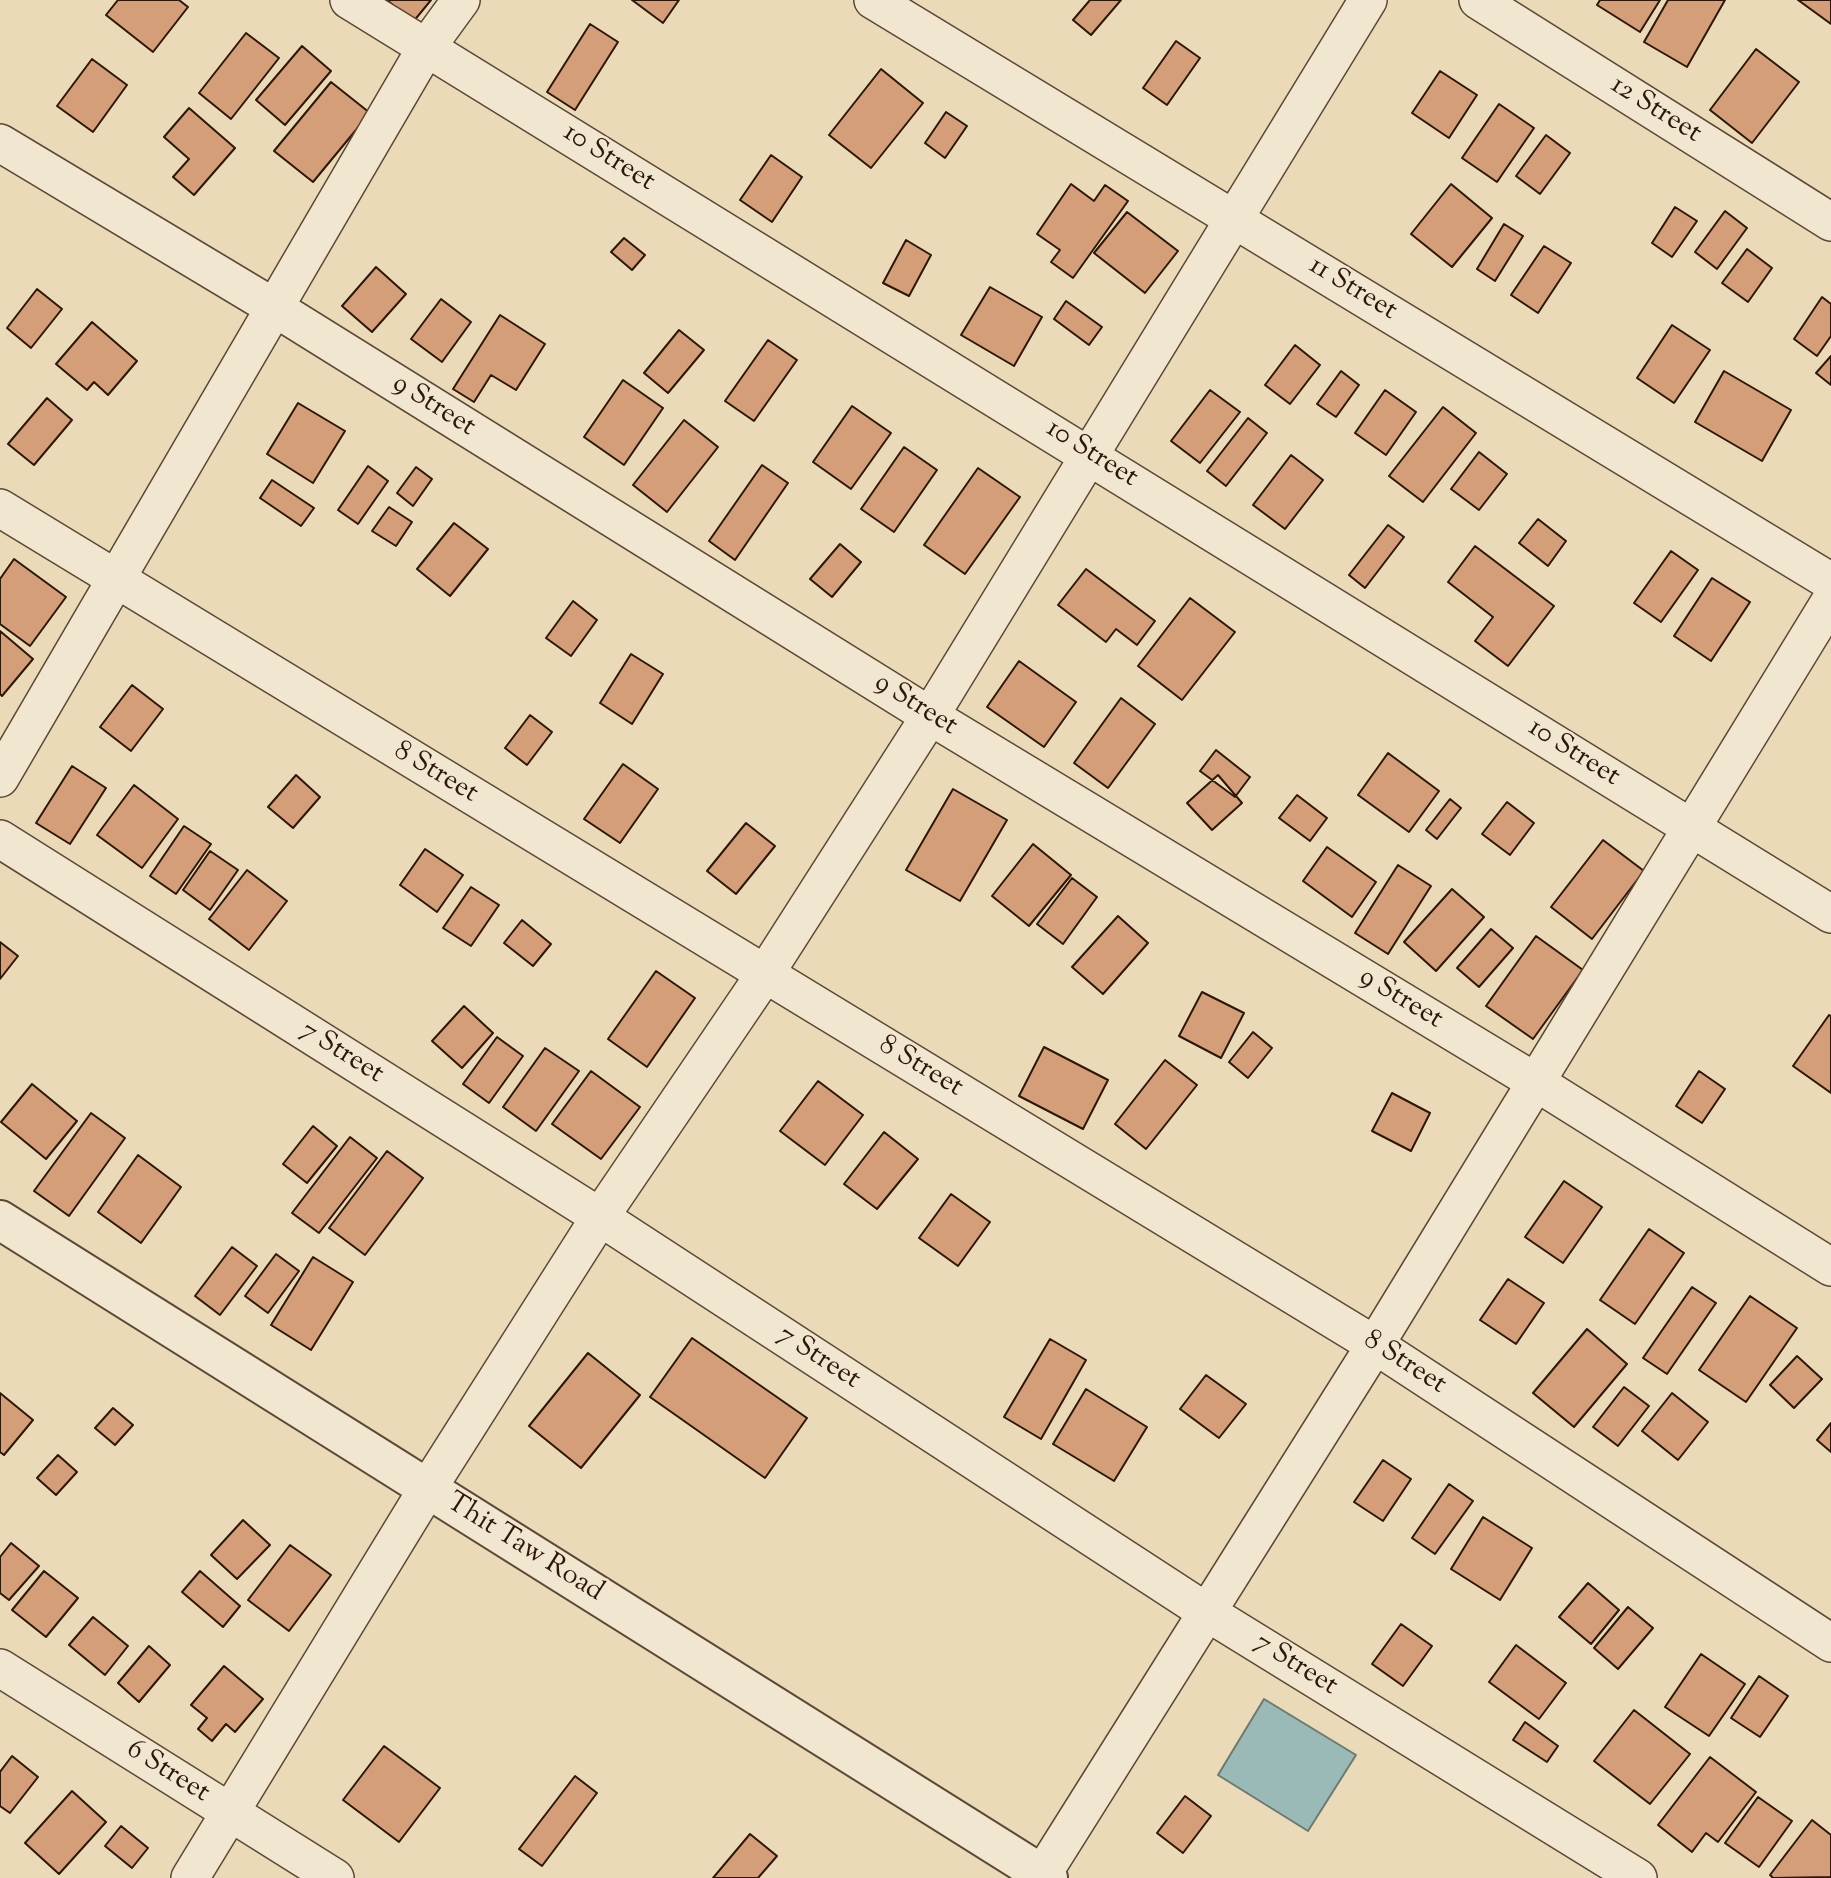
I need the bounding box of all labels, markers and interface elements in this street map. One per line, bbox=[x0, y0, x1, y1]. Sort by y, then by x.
street label: 12 Street bbox=[1603, 70, 1707, 152]
street label: 10 Street bbox=[556, 118, 660, 200]
street label: 11 Street bbox=[1302, 251, 1402, 329]
street label: 9 Street bbox=[385, 368, 481, 446]
street label: 10 Street bbox=[1039, 414, 1143, 496]
street label: 9 Street bbox=[867, 667, 963, 745]
street label: 10 Street bbox=[1521, 713, 1625, 795]
street label: 8 Street bbox=[387, 736, 483, 812]
street label: 9 Street bbox=[1352, 962, 1448, 1038]
street label: 7 Street bbox=[293, 1015, 389, 1093]
street label: 8 Street bbox=[872, 1030, 968, 1106]
street label: 7 Street bbox=[770, 1320, 866, 1398]
street label: 8 Street bbox=[1356, 1325, 1452, 1403]
street label: Thit Taw Road bbox=[439, 1487, 609, 1611]
street label: 7 Street bbox=[1247, 1627, 1343, 1705]
street label: 6 Street bbox=[119, 1734, 215, 1812]

